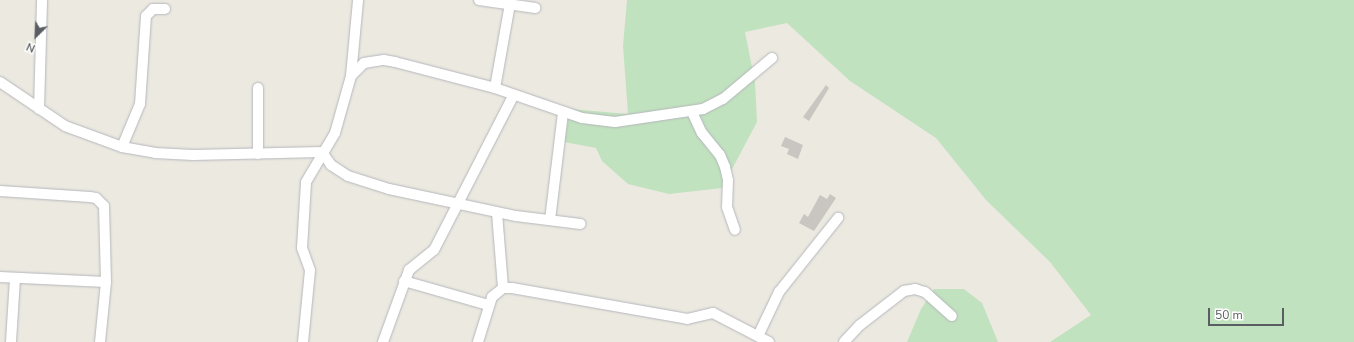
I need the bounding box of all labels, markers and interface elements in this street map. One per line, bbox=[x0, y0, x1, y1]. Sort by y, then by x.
north arrow bbox=[16, 16, 56, 56]
text: N bbox=[24, 39, 38, 56]
scale bar bbox=[1210, 300, 1286, 326]
text: 50 m bbox=[1215, 307, 1243, 323]

